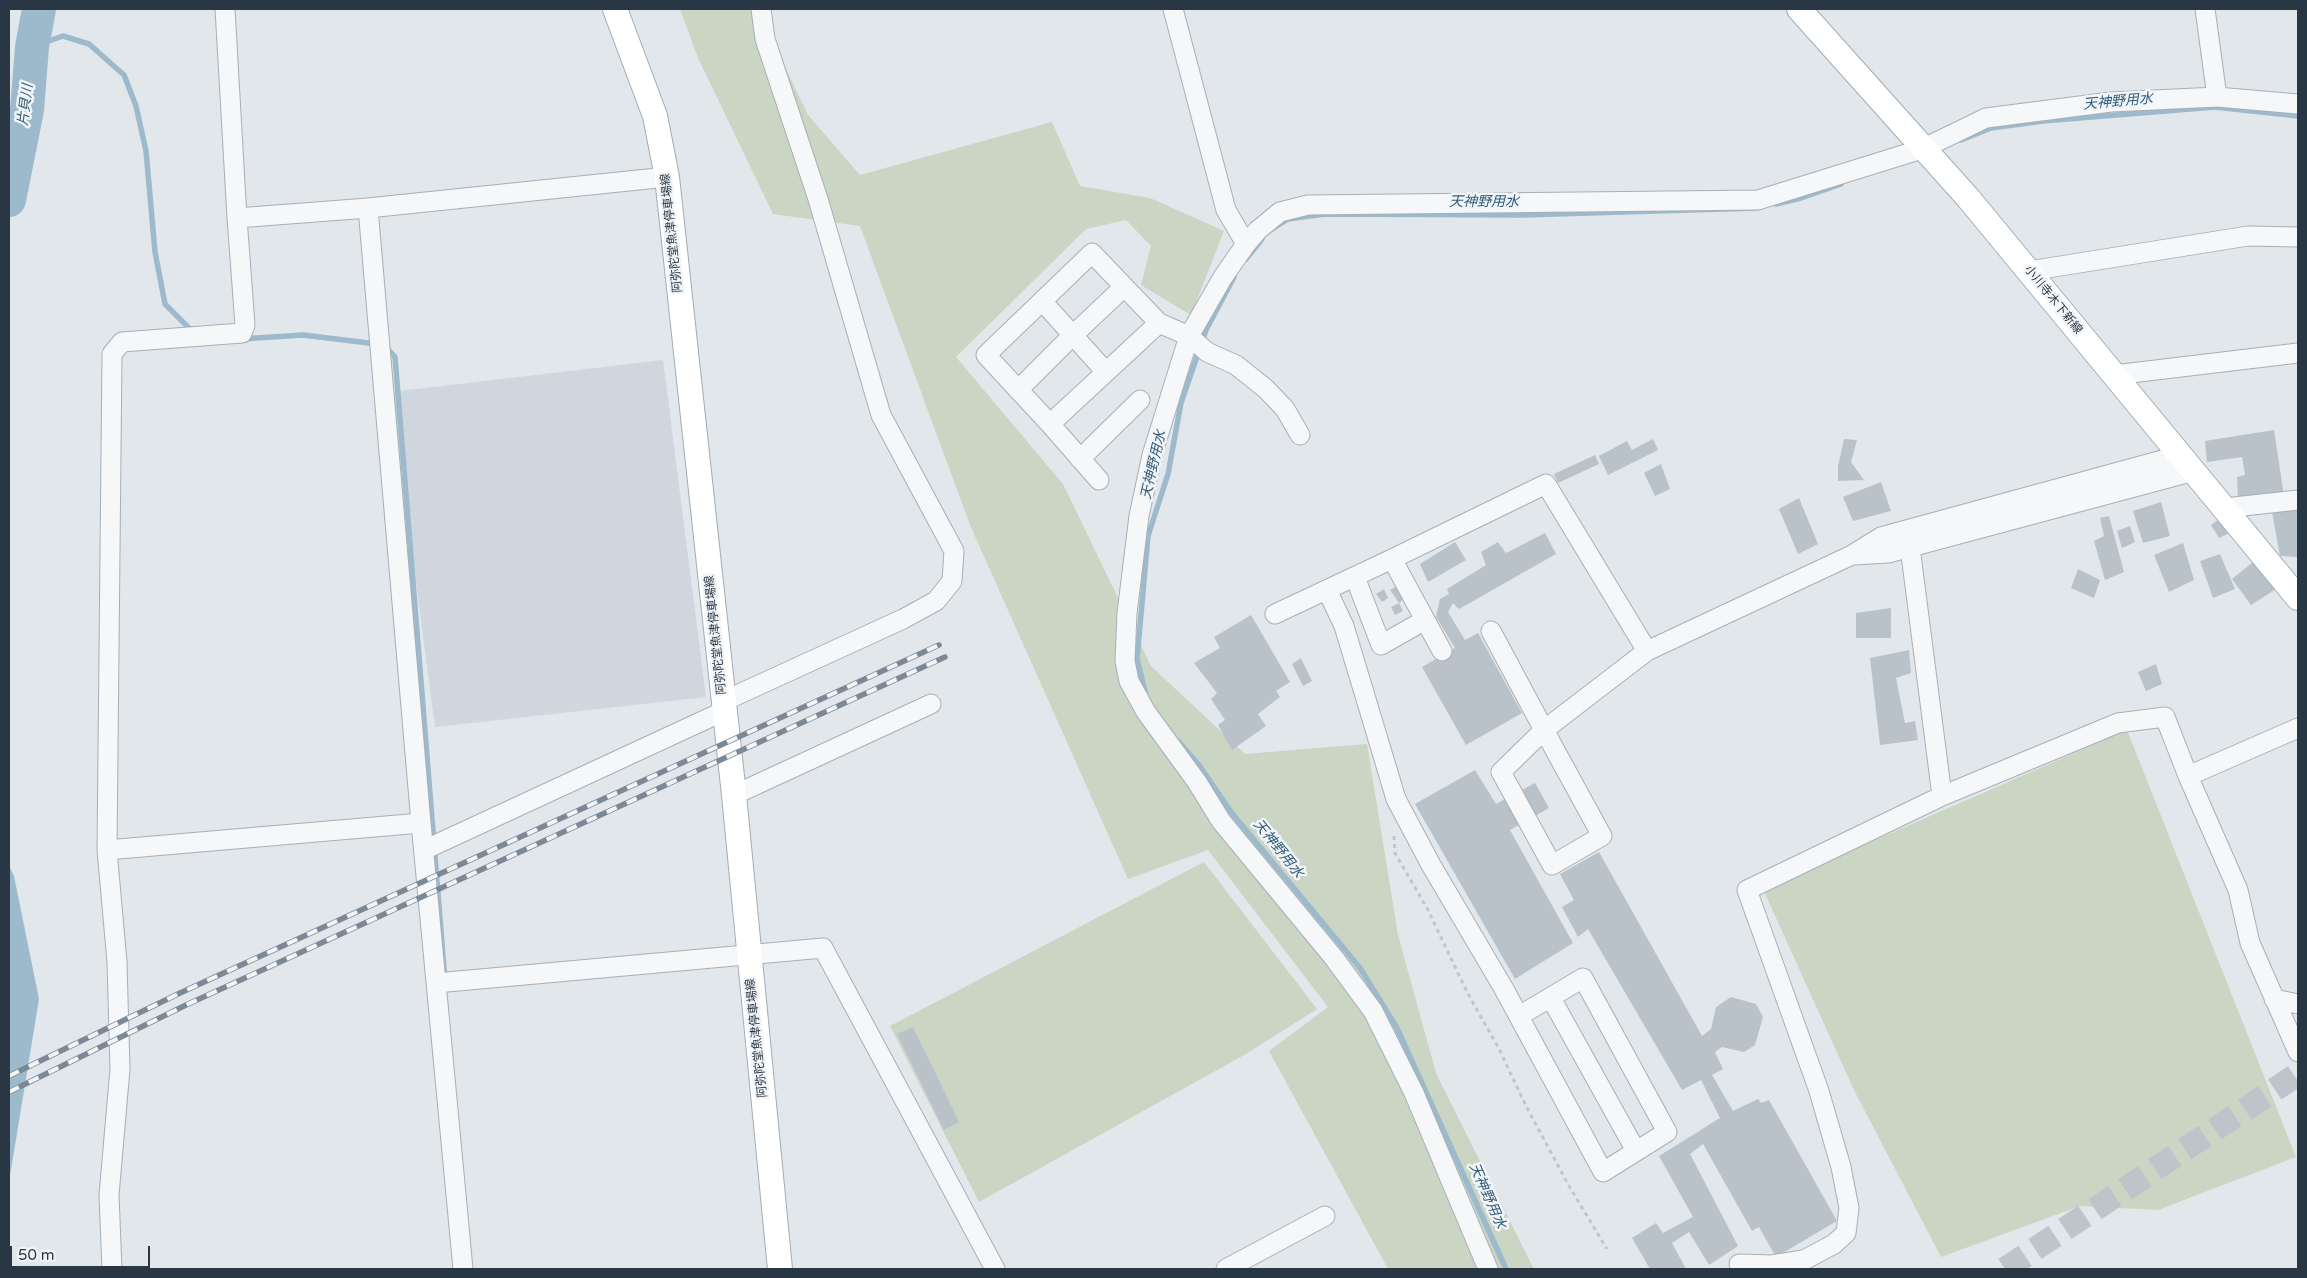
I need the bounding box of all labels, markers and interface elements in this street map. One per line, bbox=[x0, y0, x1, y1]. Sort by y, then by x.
water label: 片貝川 bbox=[15, 83, 37, 127]
water label: 天神野用水 bbox=[2082, 91, 2154, 113]
street label: 阿弥陀堂魚津停車場線 bbox=[659, 173, 685, 293]
water label: 天神野用水 bbox=[1449, 194, 1519, 210]
street label: 小川寺木下新線 bbox=[2021, 263, 2085, 337]
water label: 天神野用水 bbox=[1138, 429, 1170, 501]
street label: 阿弥陀堂魚津停車場線 bbox=[703, 575, 729, 695]
water label: 天神野用水 bbox=[1249, 817, 1307, 881]
street label: 阿弥陀堂魚津停車場線 bbox=[744, 978, 770, 1098]
water label: 天神野用水 bbox=[1465, 1161, 1509, 1231]
scale bar bbox=[12, 1236, 152, 1268]
text: 50 m bbox=[18, 1246, 55, 1264]

